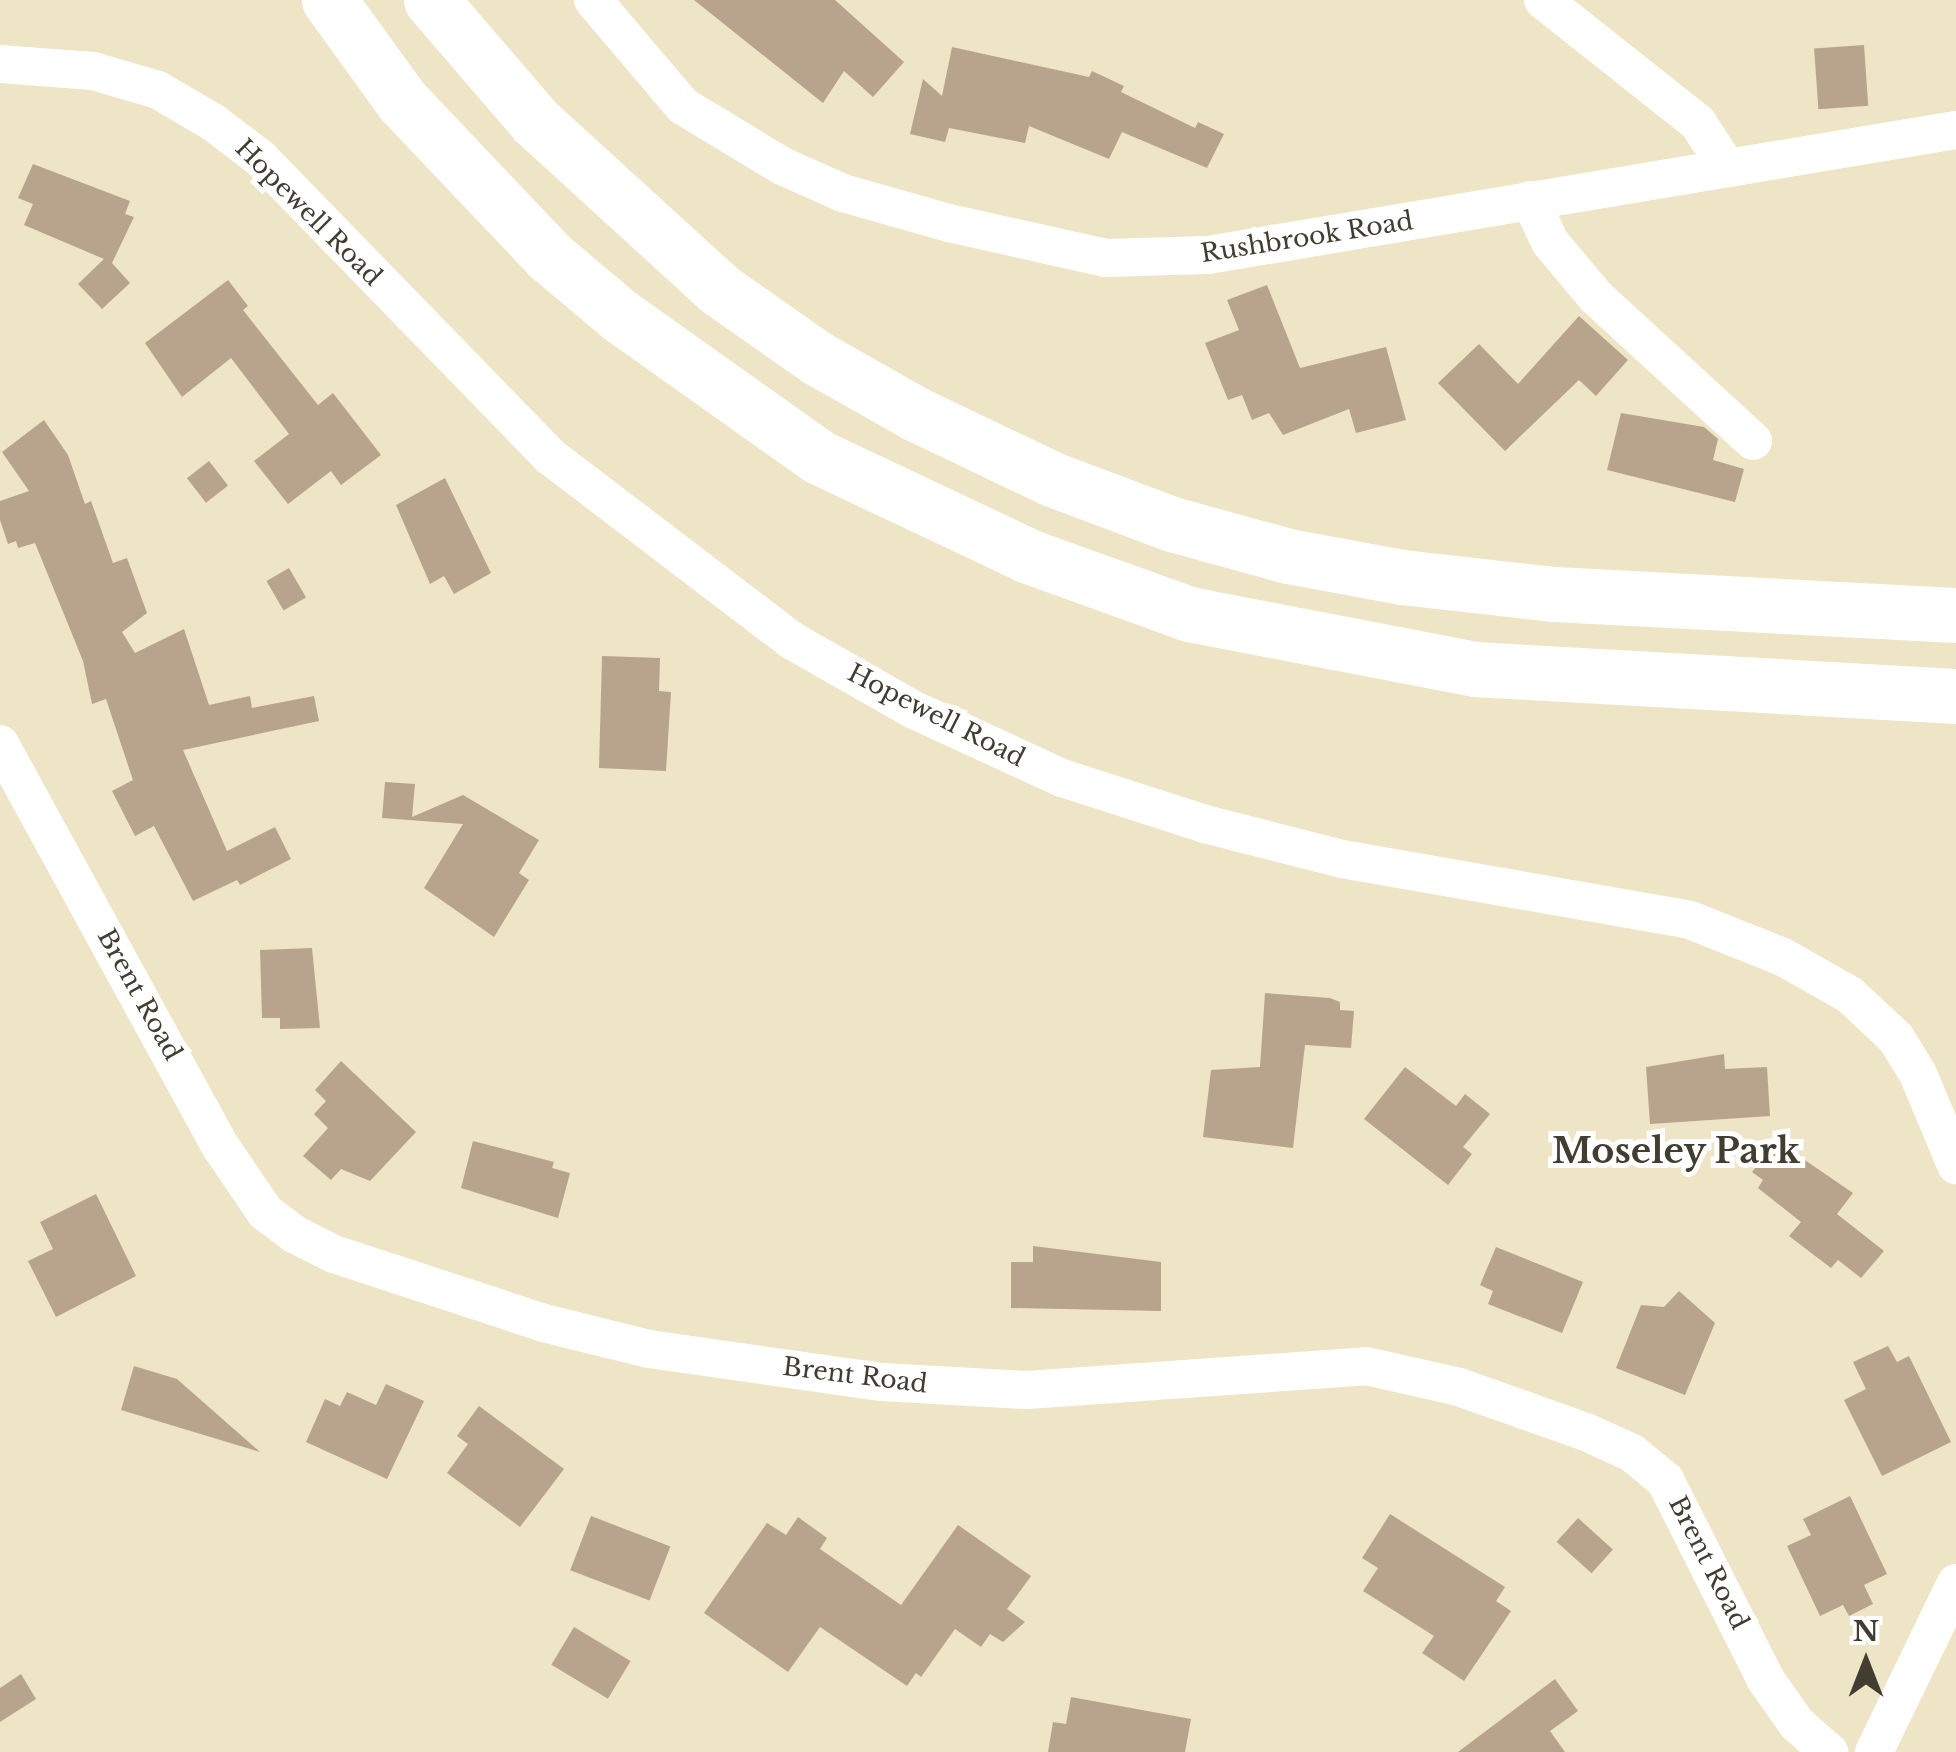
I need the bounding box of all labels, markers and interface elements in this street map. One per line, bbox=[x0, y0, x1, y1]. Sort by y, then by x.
street label: Hopewell Road bbox=[228, 133, 388, 293]
street label: Rushbrook Road bbox=[1199, 206, 1415, 270]
street label: Hopewell Road bbox=[842, 658, 1030, 774]
street label: Brent Road bbox=[91, 924, 187, 1066]
district label: Moseley Park bbox=[1551, 1130, 1801, 1172]
street label: Brent Road bbox=[781, 1352, 929, 1400]
street label: Brent Road bbox=[1662, 1491, 1754, 1635]
north arrow bbox=[1816, 1612, 1916, 1712]
text: N bbox=[1853, 1614, 1879, 1649]

